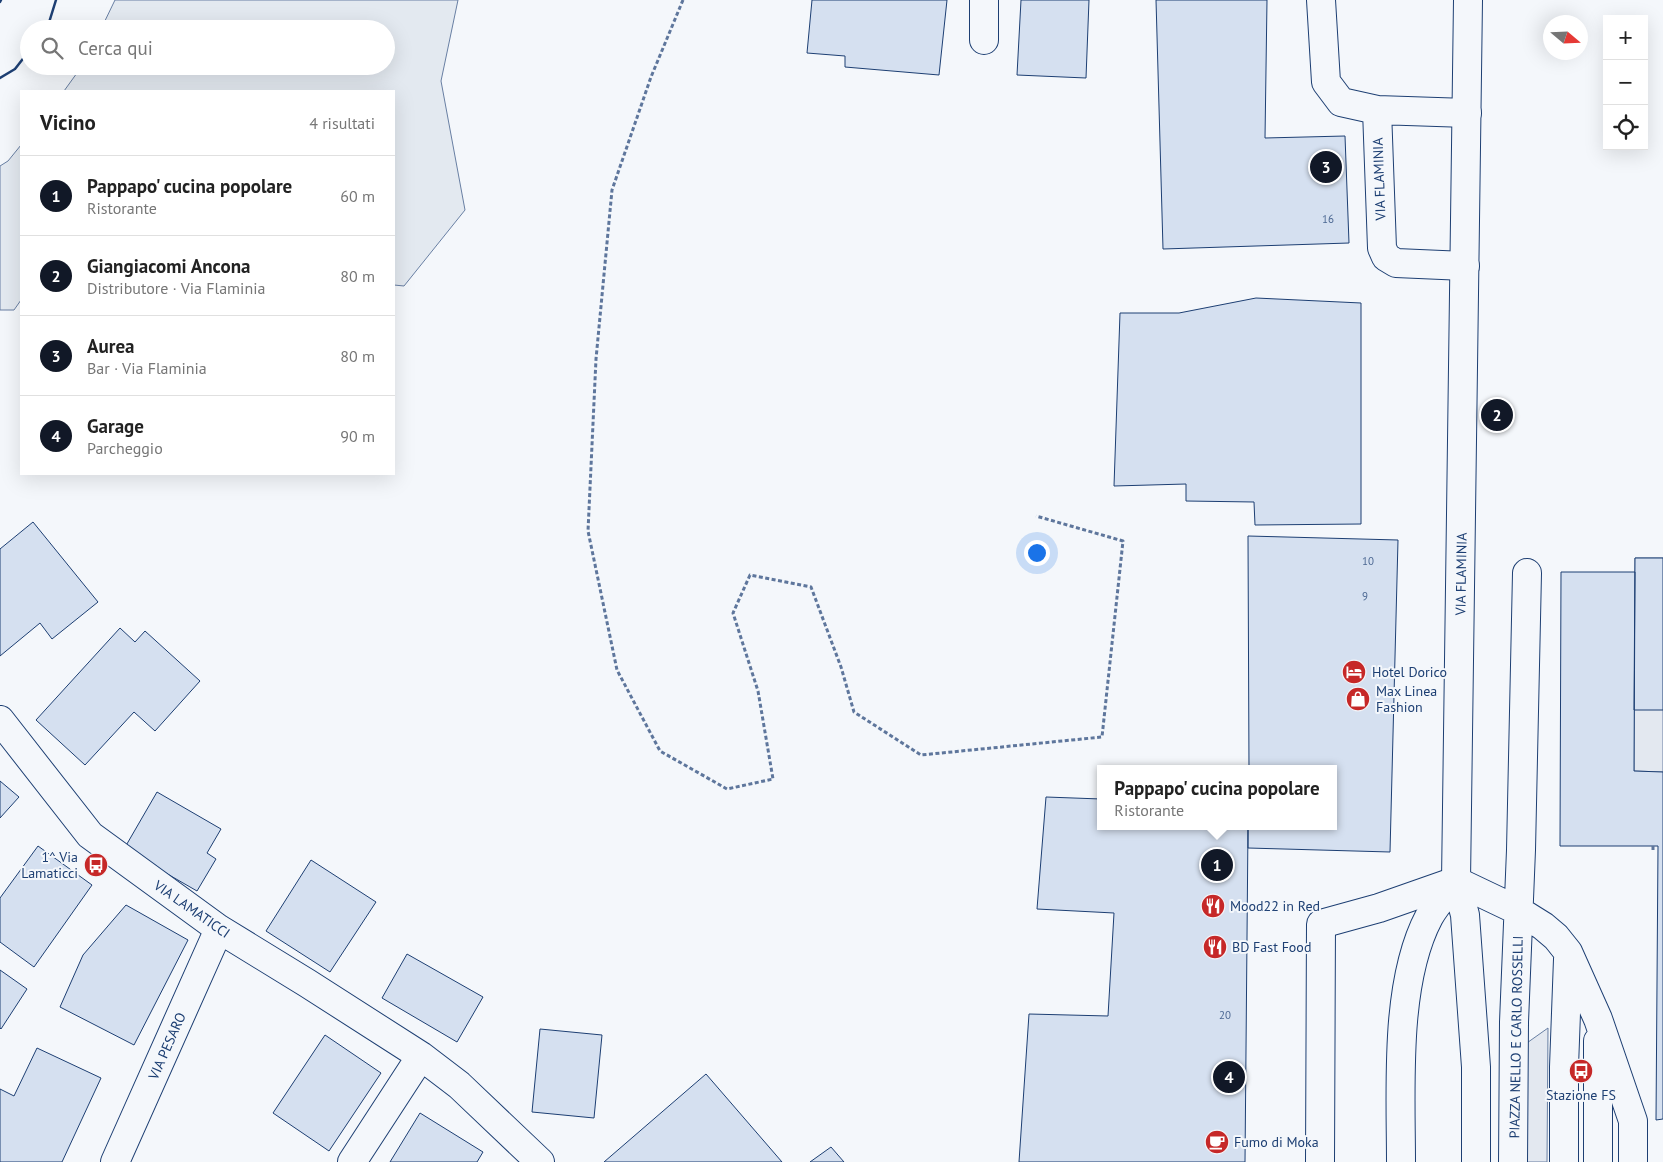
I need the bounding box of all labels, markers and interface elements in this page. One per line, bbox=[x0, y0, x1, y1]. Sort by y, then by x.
north arrow bbox=[1543, 15, 1588, 60]
map controls bbox=[1603, 15, 1648, 150]
button: + bbox=[1603, 15, 1648, 60]
search box bbox=[20, 20, 395, 75]
icon: search bbox=[38, 34, 66, 62]
text: Cerca qui bbox=[78, 36, 153, 60]
button: − bbox=[1603, 60, 1648, 105]
button: locate bbox=[1603, 105, 1648, 150]
text: Vicino bbox=[40, 109, 96, 136]
text: 4 risultati bbox=[309, 113, 375, 133]
street label: VIA FLAMINIA bbox=[1369, 136, 1389, 222]
pin: 3 bbox=[1310, 148, 1342, 186]
text: Pappapo' cucina popolare bbox=[87, 174, 292, 198]
text: 1 bbox=[51, 186, 61, 206]
text: 60 m bbox=[340, 186, 375, 206]
text: Ristorante bbox=[87, 198, 157, 218]
house number: 16 bbox=[1322, 212, 1334, 226]
text: Giangiacomi Ancona bbox=[87, 254, 250, 278]
text: 2 bbox=[51, 266, 61, 286]
text: 80 m bbox=[340, 266, 375, 286]
text: Distributore · Via Flaminia bbox=[87, 278, 265, 298]
text: Aurea bbox=[87, 334, 134, 358]
text: 3 bbox=[51, 346, 61, 366]
text: 80 m bbox=[340, 346, 375, 366]
text: Bar · Via Flaminia bbox=[87, 358, 207, 378]
pin: 2 bbox=[1481, 396, 1513, 434]
text: Garage bbox=[87, 414, 144, 438]
text: 4 bbox=[51, 426, 61, 446]
text: 90 m bbox=[340, 426, 375, 446]
text: Parcheggio bbox=[87, 438, 163, 458]
street label: VIA FLAMINIA bbox=[1451, 532, 1471, 617]
your location bbox=[1024, 540, 1050, 566]
house number: 10 bbox=[1362, 554, 1374, 568]
house number: 9 bbox=[1362, 589, 1368, 603]
hotel icon: Hotel Dorico bbox=[1341, 659, 1367, 685]
place label: Hotel Dorico bbox=[1372, 663, 1447, 681]
place label: Max Linea Fashion bbox=[1376, 682, 1437, 716]
shop icon: Max Linea Fashion bbox=[1345, 686, 1371, 712]
popup bbox=[1097, 765, 1337, 830]
text: Pappapo' cucina popolare bbox=[1114, 776, 1320, 800]
text: Ristorante bbox=[1114, 800, 1184, 820]
pin: 1 bbox=[1201, 846, 1233, 884]
place label: 1^ Via Lamaticci bbox=[21, 848, 78, 882]
bus stop icon: 1^ Via Lamaticci bbox=[83, 852, 109, 878]
street label: VIA LAMATICCI bbox=[150, 876, 234, 942]
restaurant icon: Mood22 in Red bbox=[1200, 893, 1226, 919]
place label: Mood22 in Red bbox=[1230, 897, 1320, 915]
restaurant icon: BD Fast Food bbox=[1202, 934, 1228, 960]
street label: PIAZZA NELLO E CARLO ROSSELLI bbox=[1505, 935, 1527, 1139]
place label: BD Fast Food bbox=[1232, 938, 1311, 956]
house number: 20 bbox=[1219, 1008, 1231, 1022]
street label: VIA PESARO bbox=[144, 1010, 190, 1083]
pin: 4 bbox=[1213, 1058, 1245, 1096]
bus stop icon: Stazione FS bbox=[1568, 1058, 1594, 1084]
place label: Stazione FS bbox=[1546, 1086, 1616, 1104]
cafe icon: Fumo di Moka bbox=[1204, 1129, 1230, 1155]
place label: Fumo di Moka bbox=[1234, 1133, 1319, 1151]

